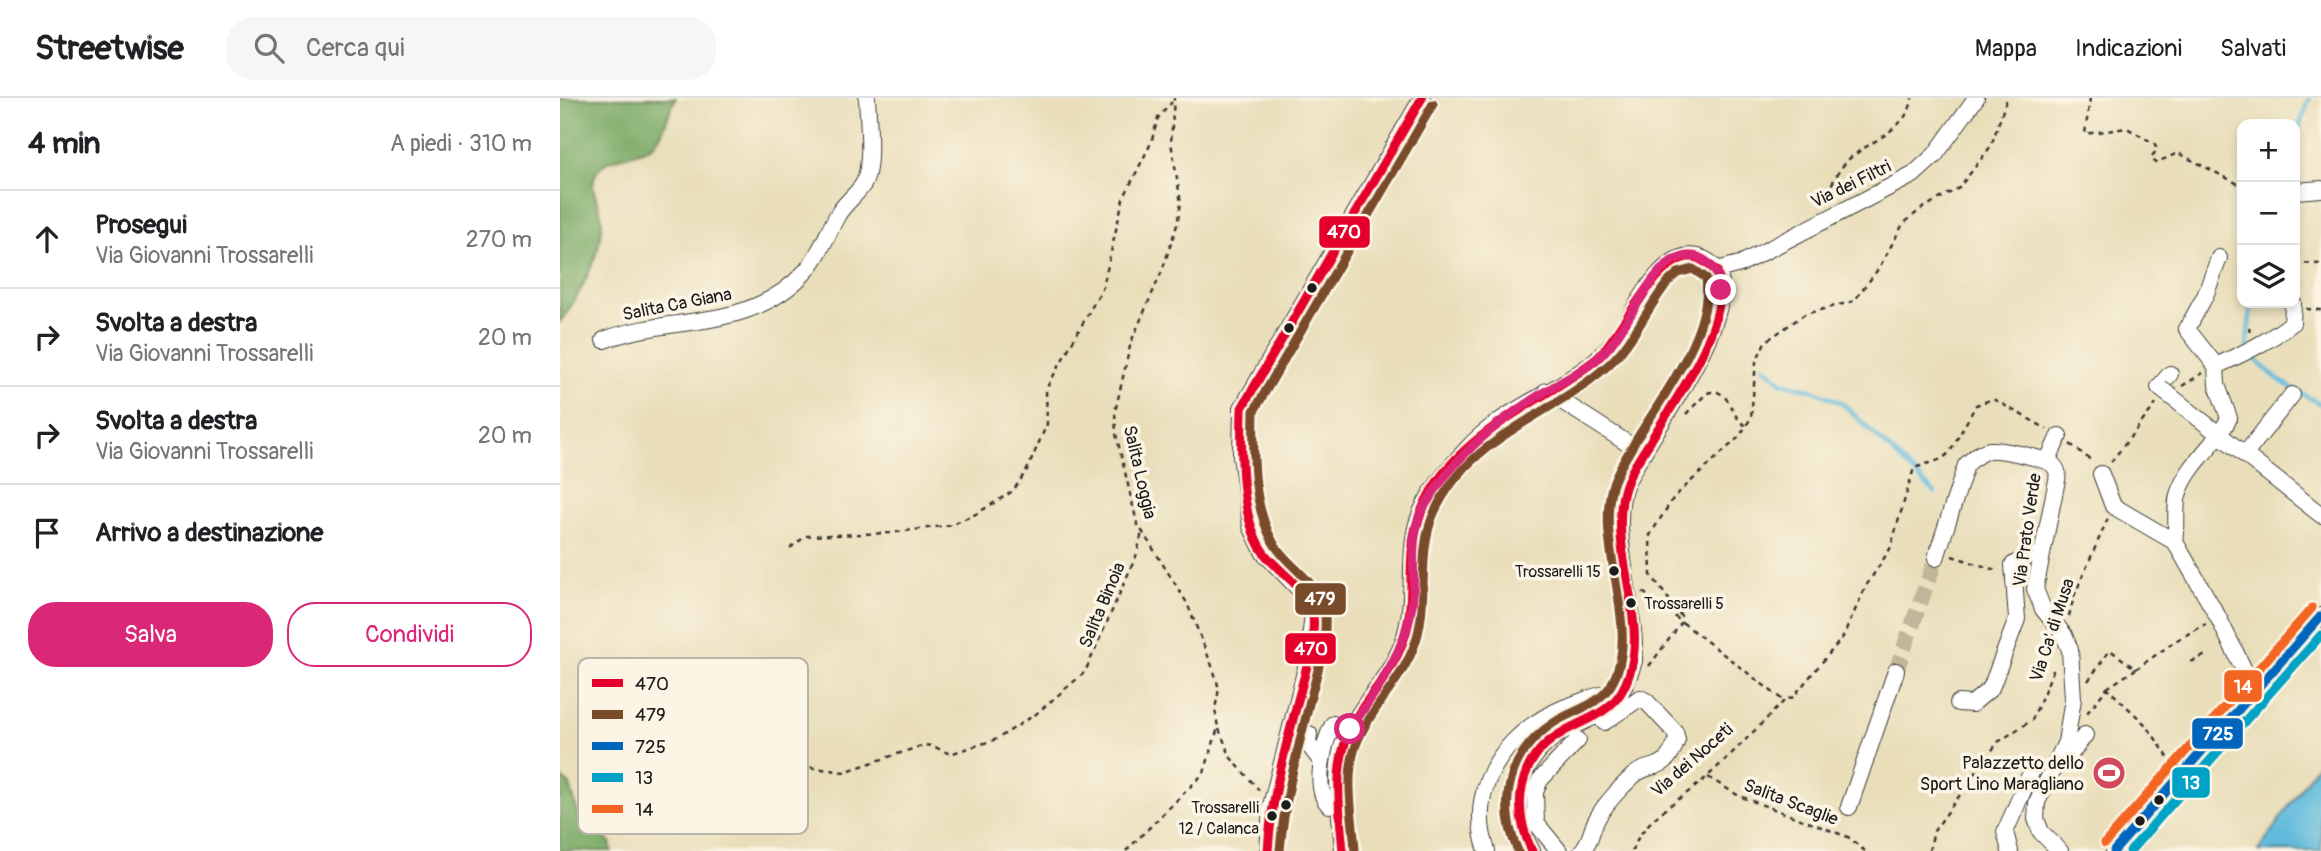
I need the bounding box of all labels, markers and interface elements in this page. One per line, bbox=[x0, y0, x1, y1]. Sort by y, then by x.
search box bbox=[226, 17, 716, 80]
text: Streetwise bbox=[35, 28, 184, 69]
icon: search bbox=[250, 29, 288, 67]
text: Cerca qui bbox=[306, 32, 405, 64]
text: Mappa bbox=[1975, 34, 2037, 63]
text: Indicazioni bbox=[2075, 34, 2182, 63]
text: Salvati bbox=[2220, 34, 2286, 63]
map controls bbox=[2237, 119, 2300, 308]
button: + bbox=[2237, 119, 2300, 182]
text: 4 min bbox=[28, 125, 101, 162]
text: A piedi · 310 m bbox=[390, 129, 532, 158]
street label: Via dei Filtri bbox=[1807, 155, 1895, 214]
button: − bbox=[2237, 182, 2300, 245]
text: Prosegui bbox=[95, 209, 187, 241]
line badge: 470 bbox=[1318, 215, 1371, 249]
icon: ahead bbox=[28, 220, 66, 258]
text: 470 bbox=[1327, 220, 1361, 244]
text: 270 m bbox=[466, 225, 532, 254]
text: Via Giovanni Trossarelli bbox=[95, 241, 313, 270]
button: layers bbox=[2237, 245, 2300, 308]
route end bbox=[1705, 274, 1736, 305]
unlabelled marker bbox=[1305, 281, 1319, 295]
street label: Salita Ca Giana bbox=[621, 283, 734, 326]
text: Svolta a destra bbox=[95, 307, 257, 339]
icon: right bbox=[28, 318, 66, 356]
unlabelled marker bbox=[1282, 321, 1296, 335]
text: 20 m bbox=[478, 323, 532, 352]
text: Via Giovanni Trossarelli bbox=[95, 339, 313, 368]
text: Svolta a destra bbox=[95, 405, 257, 437]
icon: right bbox=[28, 416, 66, 454]
text: 20 m bbox=[478, 421, 532, 450]
street label: Salita Loggia bbox=[1118, 423, 1161, 521]
text: Via Giovanni Trossarelli bbox=[95, 437, 313, 466]
street label: Via Prato Verde bbox=[2008, 472, 2047, 588]
icon: arrive bbox=[28, 514, 66, 552]
text: Arrivo a destinazione bbox=[95, 517, 323, 549]
street label: Salita Binoia bbox=[1074, 559, 1131, 652]
place label: Trossarelli 15 bbox=[1515, 562, 1601, 582]
marker: Trossarelli 15 bbox=[1607, 564, 1621, 578]
street label: Via Ca' di Musa bbox=[2025, 575, 2080, 685]
line badge: 479 bbox=[1294, 582, 1347, 616]
text: 479 bbox=[1305, 587, 1336, 611]
place label: Trossarelli 5 bbox=[1644, 594, 1724, 614]
marker: Trossarelli 5 bbox=[1624, 596, 1638, 610]
button: Salva bbox=[28, 602, 273, 667]
button: Condividi bbox=[287, 602, 532, 667]
line badge: 470 bbox=[1284, 632, 1337, 665]
text: 470 bbox=[1294, 637, 1328, 661]
legend bbox=[578, 658, 808, 834]
line badge: 14 bbox=[2223, 669, 2263, 703]
text: 470 bbox=[635, 672, 669, 696]
text: 14 bbox=[2234, 675, 2252, 699]
text: 479 bbox=[635, 703, 666, 727]
route start bbox=[1334, 713, 1365, 744]
line badge: 725 bbox=[2191, 717, 2244, 750]
street label: Via dei Noceti bbox=[1646, 718, 1738, 802]
text: 725 bbox=[2203, 722, 2233, 746]
text: 725 bbox=[635, 735, 666, 759]
place label: Palazzetto dello Sport Lino Maragliano bbox=[1920, 752, 2084, 796]
sports icon: Palazzetto dello Sport Lino Maragliano bbox=[2090, 754, 2128, 792]
text: 13 bbox=[635, 766, 653, 790]
line badge: 13 bbox=[2171, 766, 2211, 799]
text: 13 bbox=[2182, 771, 2200, 795]
street label: Salita Scaglie bbox=[1740, 774, 1841, 831]
unlabelled marker bbox=[2152, 793, 2166, 807]
text: 14 bbox=[635, 798, 653, 822]
place label: Trossarelli 12 / Calanca bbox=[1178, 798, 1259, 839]
unlabelled marker bbox=[1279, 798, 1293, 812]
marker: Trossarelli 12 / Calanca bbox=[1265, 809, 1279, 823]
unlabelled marker bbox=[2133, 814, 2147, 828]

